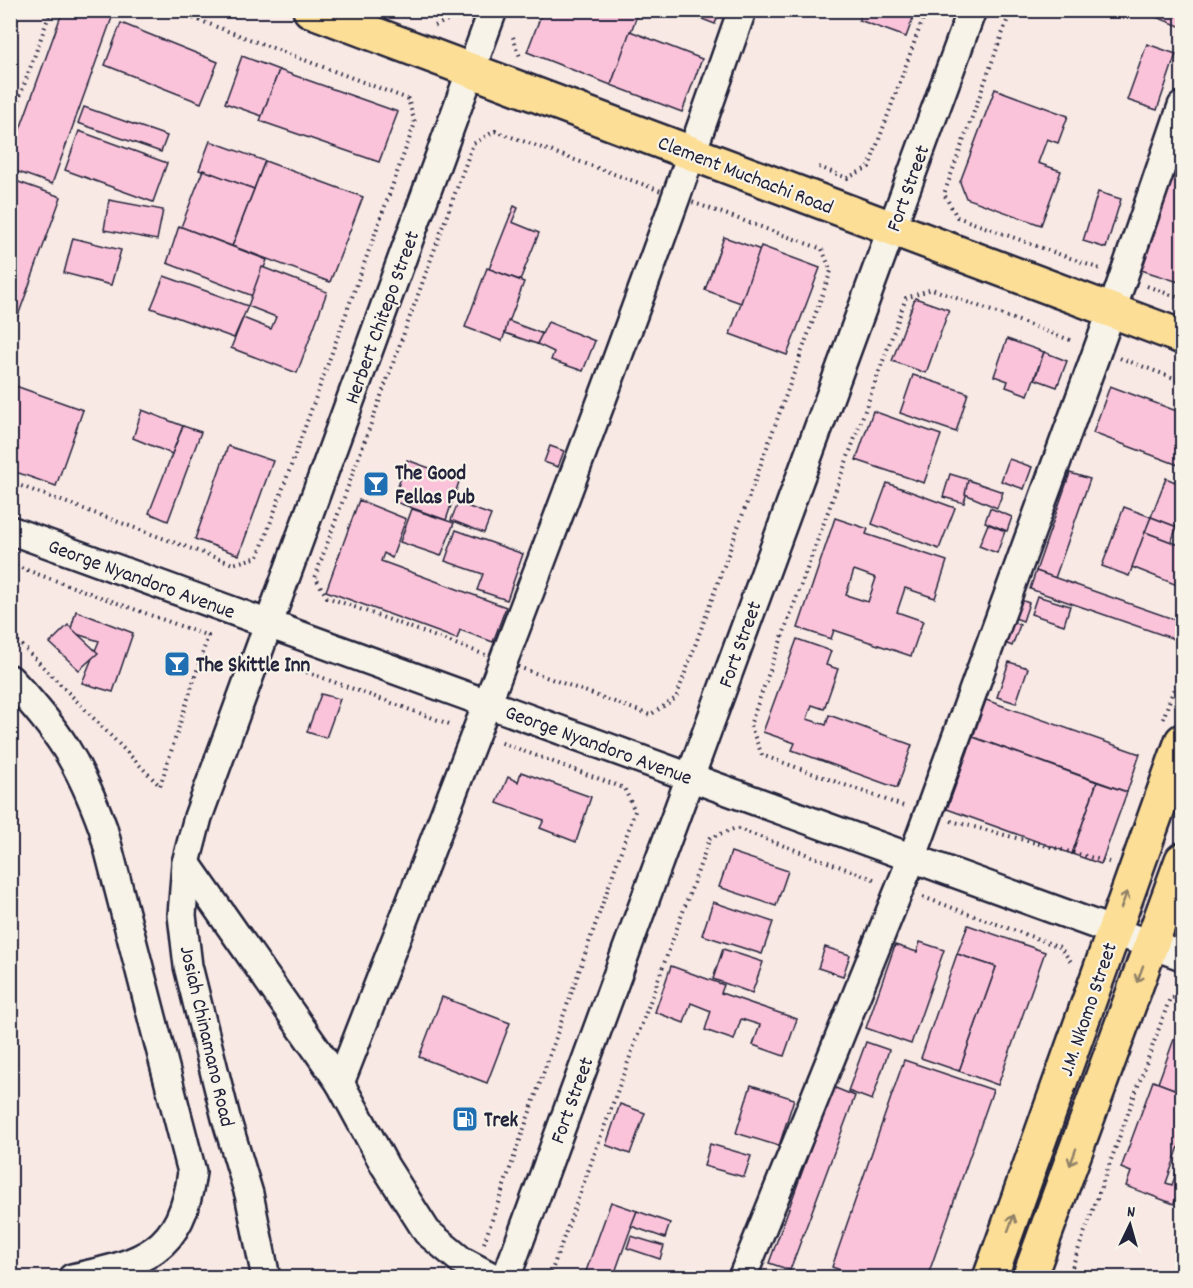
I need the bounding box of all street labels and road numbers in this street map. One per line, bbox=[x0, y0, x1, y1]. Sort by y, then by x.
street label: Clement Muchachi Road bbox=[653, 130, 837, 224]
street label: Fort Street bbox=[880, 141, 939, 236]
street label: Herbert Chitepo Street bbox=[339, 227, 429, 409]
street label: George Nyandoro Avenue bbox=[43, 533, 239, 629]
street label: Fort Street bbox=[712, 597, 771, 692]
street label: George Nyandoro Avenue bbox=[500, 699, 696, 795]
street label: J.M. Nkomo Street bbox=[1053, 939, 1127, 1081]
street label: Josiah Chinamano Road bbox=[170, 943, 240, 1130]
street label: Fort Street bbox=[544, 1053, 603, 1148]

